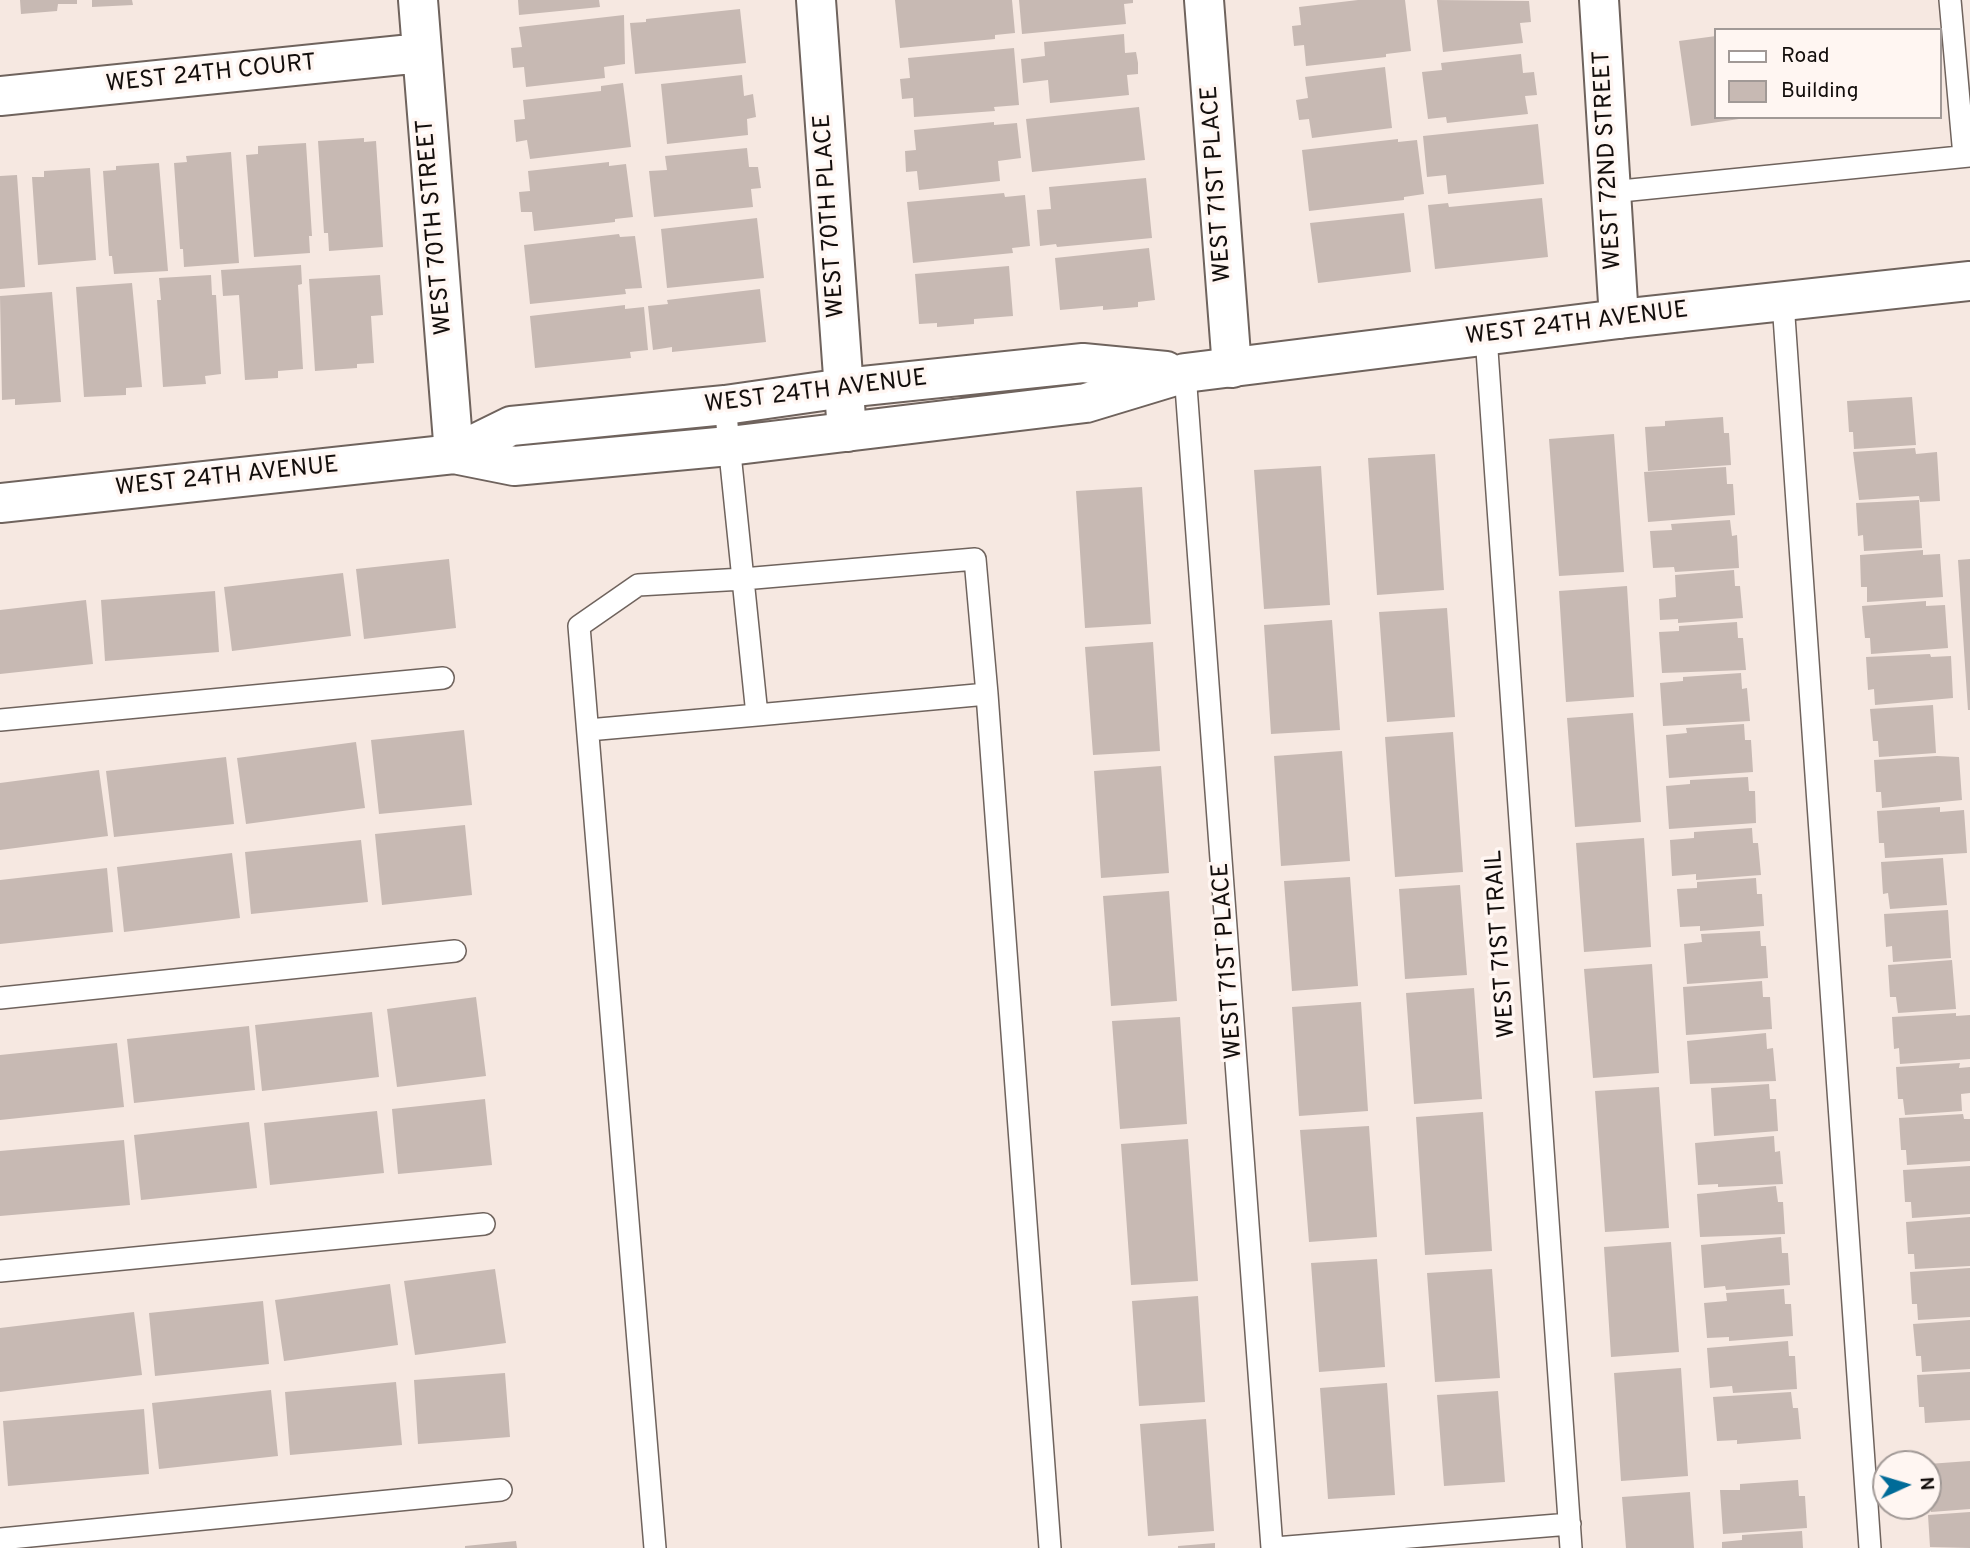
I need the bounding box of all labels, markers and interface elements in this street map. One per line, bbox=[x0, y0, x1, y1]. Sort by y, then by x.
legend bbox=[1714, 28, 1942, 119]
text: Road bbox=[1781, 43, 1830, 70]
street label: WEST 24TH COURT bbox=[104, 50, 318, 100]
street label: WEST 72ND STREET bbox=[1589, 50, 1629, 270]
text: Building bbox=[1781, 78, 1859, 105]
street label: WEST 71ST PLACE bbox=[1197, 85, 1239, 283]
street label: WEST 70TH PLACE bbox=[810, 113, 852, 319]
street label: WEST 70TH STREET bbox=[412, 118, 460, 336]
street label: WEST 24TH AVENUE bbox=[1464, 297, 1690, 353]
street label: WEST 24TH AVENUE bbox=[703, 365, 929, 421]
street label: WEST 24TH AVENUE bbox=[114, 452, 340, 504]
street label: WEST 71ST TRAIL bbox=[1481, 849, 1523, 1039]
street label: WEST 71ST PLACE bbox=[1208, 862, 1250, 1060]
north arrow bbox=[1872, 1450, 1942, 1520]
text: N bbox=[1914, 1476, 1938, 1491]

